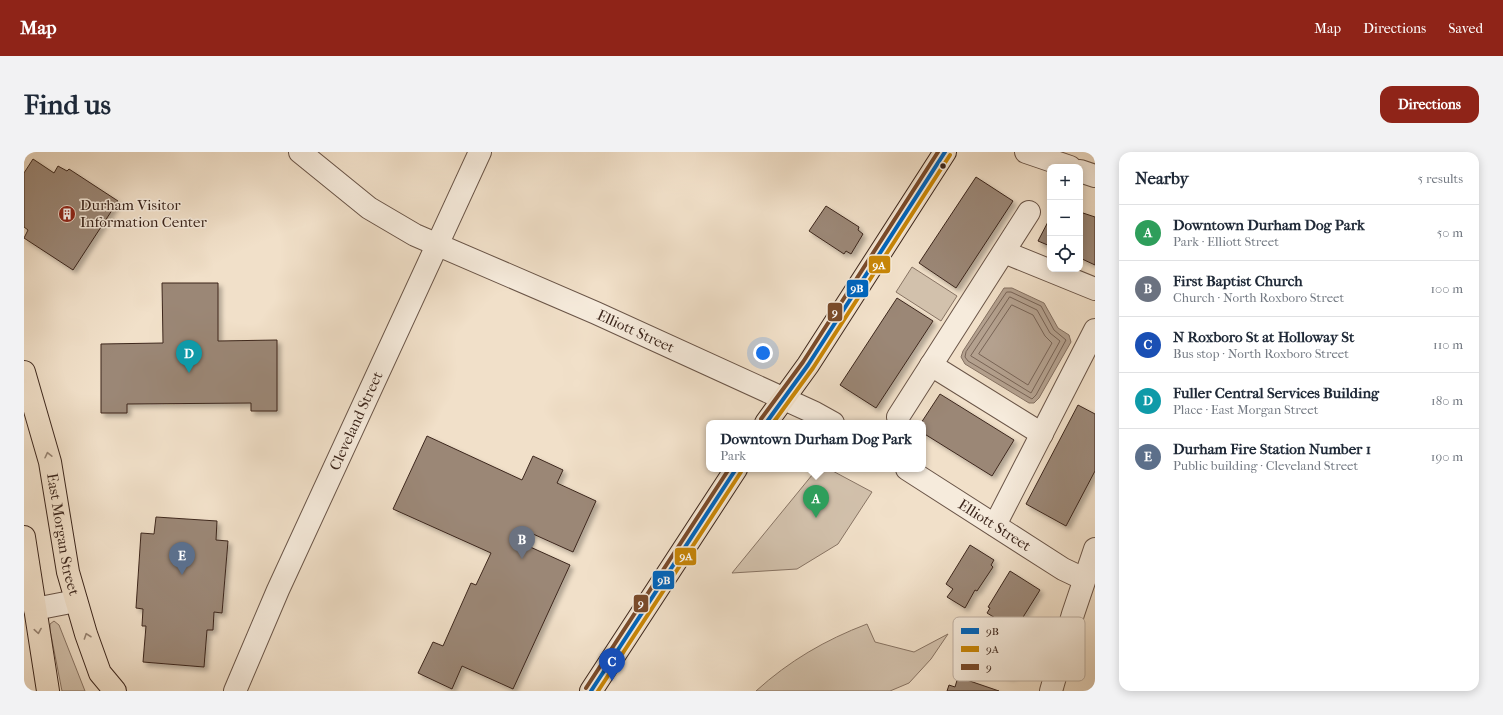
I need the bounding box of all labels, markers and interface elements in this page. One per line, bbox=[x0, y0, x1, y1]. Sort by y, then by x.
text: Map bbox=[20, 17, 56, 39]
text: Map bbox=[1314, 20, 1341, 37]
text: Directions bbox=[1363, 20, 1426, 37]
text: Saved bbox=[1448, 20, 1483, 37]
button: Directions bbox=[1380, 86, 1479, 123]
text: Find us bbox=[24, 88, 111, 121]
unlabelled marker bbox=[938, 161, 948, 171]
map controls bbox=[1047, 164, 1083, 272]
button: + bbox=[1047, 164, 1083, 200]
text: Nearby bbox=[1135, 168, 1189, 188]
text: 5 results bbox=[1418, 171, 1463, 186]
place label: Durham Visitor Information Center bbox=[80, 196, 208, 231]
button: − bbox=[1047, 200, 1083, 236]
building icon: Durham Visitor Information Center bbox=[57, 204, 77, 224]
text: Downtown Durham Dog Park bbox=[1173, 216, 1365, 234]
text: A bbox=[1144, 225, 1152, 240]
text: 50 m bbox=[1437, 225, 1463, 240]
text: Park · Elliott Street bbox=[1173, 234, 1279, 249]
button: locate bbox=[1047, 236, 1083, 272]
line badge: 9A bbox=[868, 255, 891, 274]
text: 9A bbox=[872, 259, 886, 272]
text: First Baptist Church bbox=[1173, 272, 1303, 290]
line badge: 9B bbox=[846, 279, 869, 298]
text: B bbox=[1144, 281, 1152, 296]
text: 100 m bbox=[1430, 281, 1463, 296]
text: 9B bbox=[850, 282, 863, 295]
text: Church · North Roxboro Street bbox=[1173, 290, 1344, 305]
line badge: 9 bbox=[827, 302, 843, 322]
street label: Elliott Street bbox=[594, 306, 678, 357]
text: 9 bbox=[831, 306, 838, 319]
text: N Roxboro St at Holloway St bbox=[1173, 328, 1354, 346]
text: C bbox=[1144, 337, 1152, 352]
text: 110 m bbox=[1433, 337, 1463, 352]
pin: D bbox=[176, 340, 202, 373]
your location bbox=[753, 343, 773, 363]
text: Bus stop · North Roxboro Street bbox=[1173, 346, 1349, 361]
street label: Cleveland Street bbox=[325, 368, 387, 473]
text: Fuller Central Services Building bbox=[1173, 384, 1379, 402]
text: D bbox=[1143, 393, 1153, 408]
text: 180 m bbox=[1431, 393, 1463, 408]
text: Place · East Morgan Street bbox=[1173, 402, 1318, 417]
popup bbox=[706, 420, 926, 472]
text: Downtown Durham Dog Park bbox=[720, 430, 912, 448]
text: Durham Fire Station Number 1 bbox=[1173, 440, 1371, 458]
text: Park bbox=[720, 448, 746, 463]
text: E bbox=[1144, 449, 1152, 464]
text: 190 m bbox=[1431, 449, 1463, 464]
one-way arrow bbox=[44, 451, 53, 458]
text: Public building · Cleveland Street bbox=[1173, 458, 1358, 473]
street label: East Morgan Street bbox=[43, 472, 83, 598]
pin: A bbox=[803, 485, 829, 518]
street label: Elliott Street bbox=[955, 495, 1035, 555]
pin: B bbox=[509, 526, 535, 559]
pin: E bbox=[169, 542, 195, 575]
line badge: 9A bbox=[674, 547, 697, 566]
text: 9A bbox=[679, 550, 693, 563]
line badge: 9B bbox=[652, 570, 675, 590]
text: 9B bbox=[657, 574, 670, 587]
line badge: 9 bbox=[633, 594, 649, 613]
text: 9 bbox=[637, 597, 644, 610]
legend bbox=[953, 617, 1085, 681]
text: 9B bbox=[986, 625, 999, 638]
one-way arrow bbox=[34, 628, 42, 634]
one-way arrow bbox=[83, 633, 92, 640]
text: 9A bbox=[986, 643, 1000, 656]
pin: C bbox=[599, 648, 625, 681]
text: 9 bbox=[986, 661, 992, 674]

